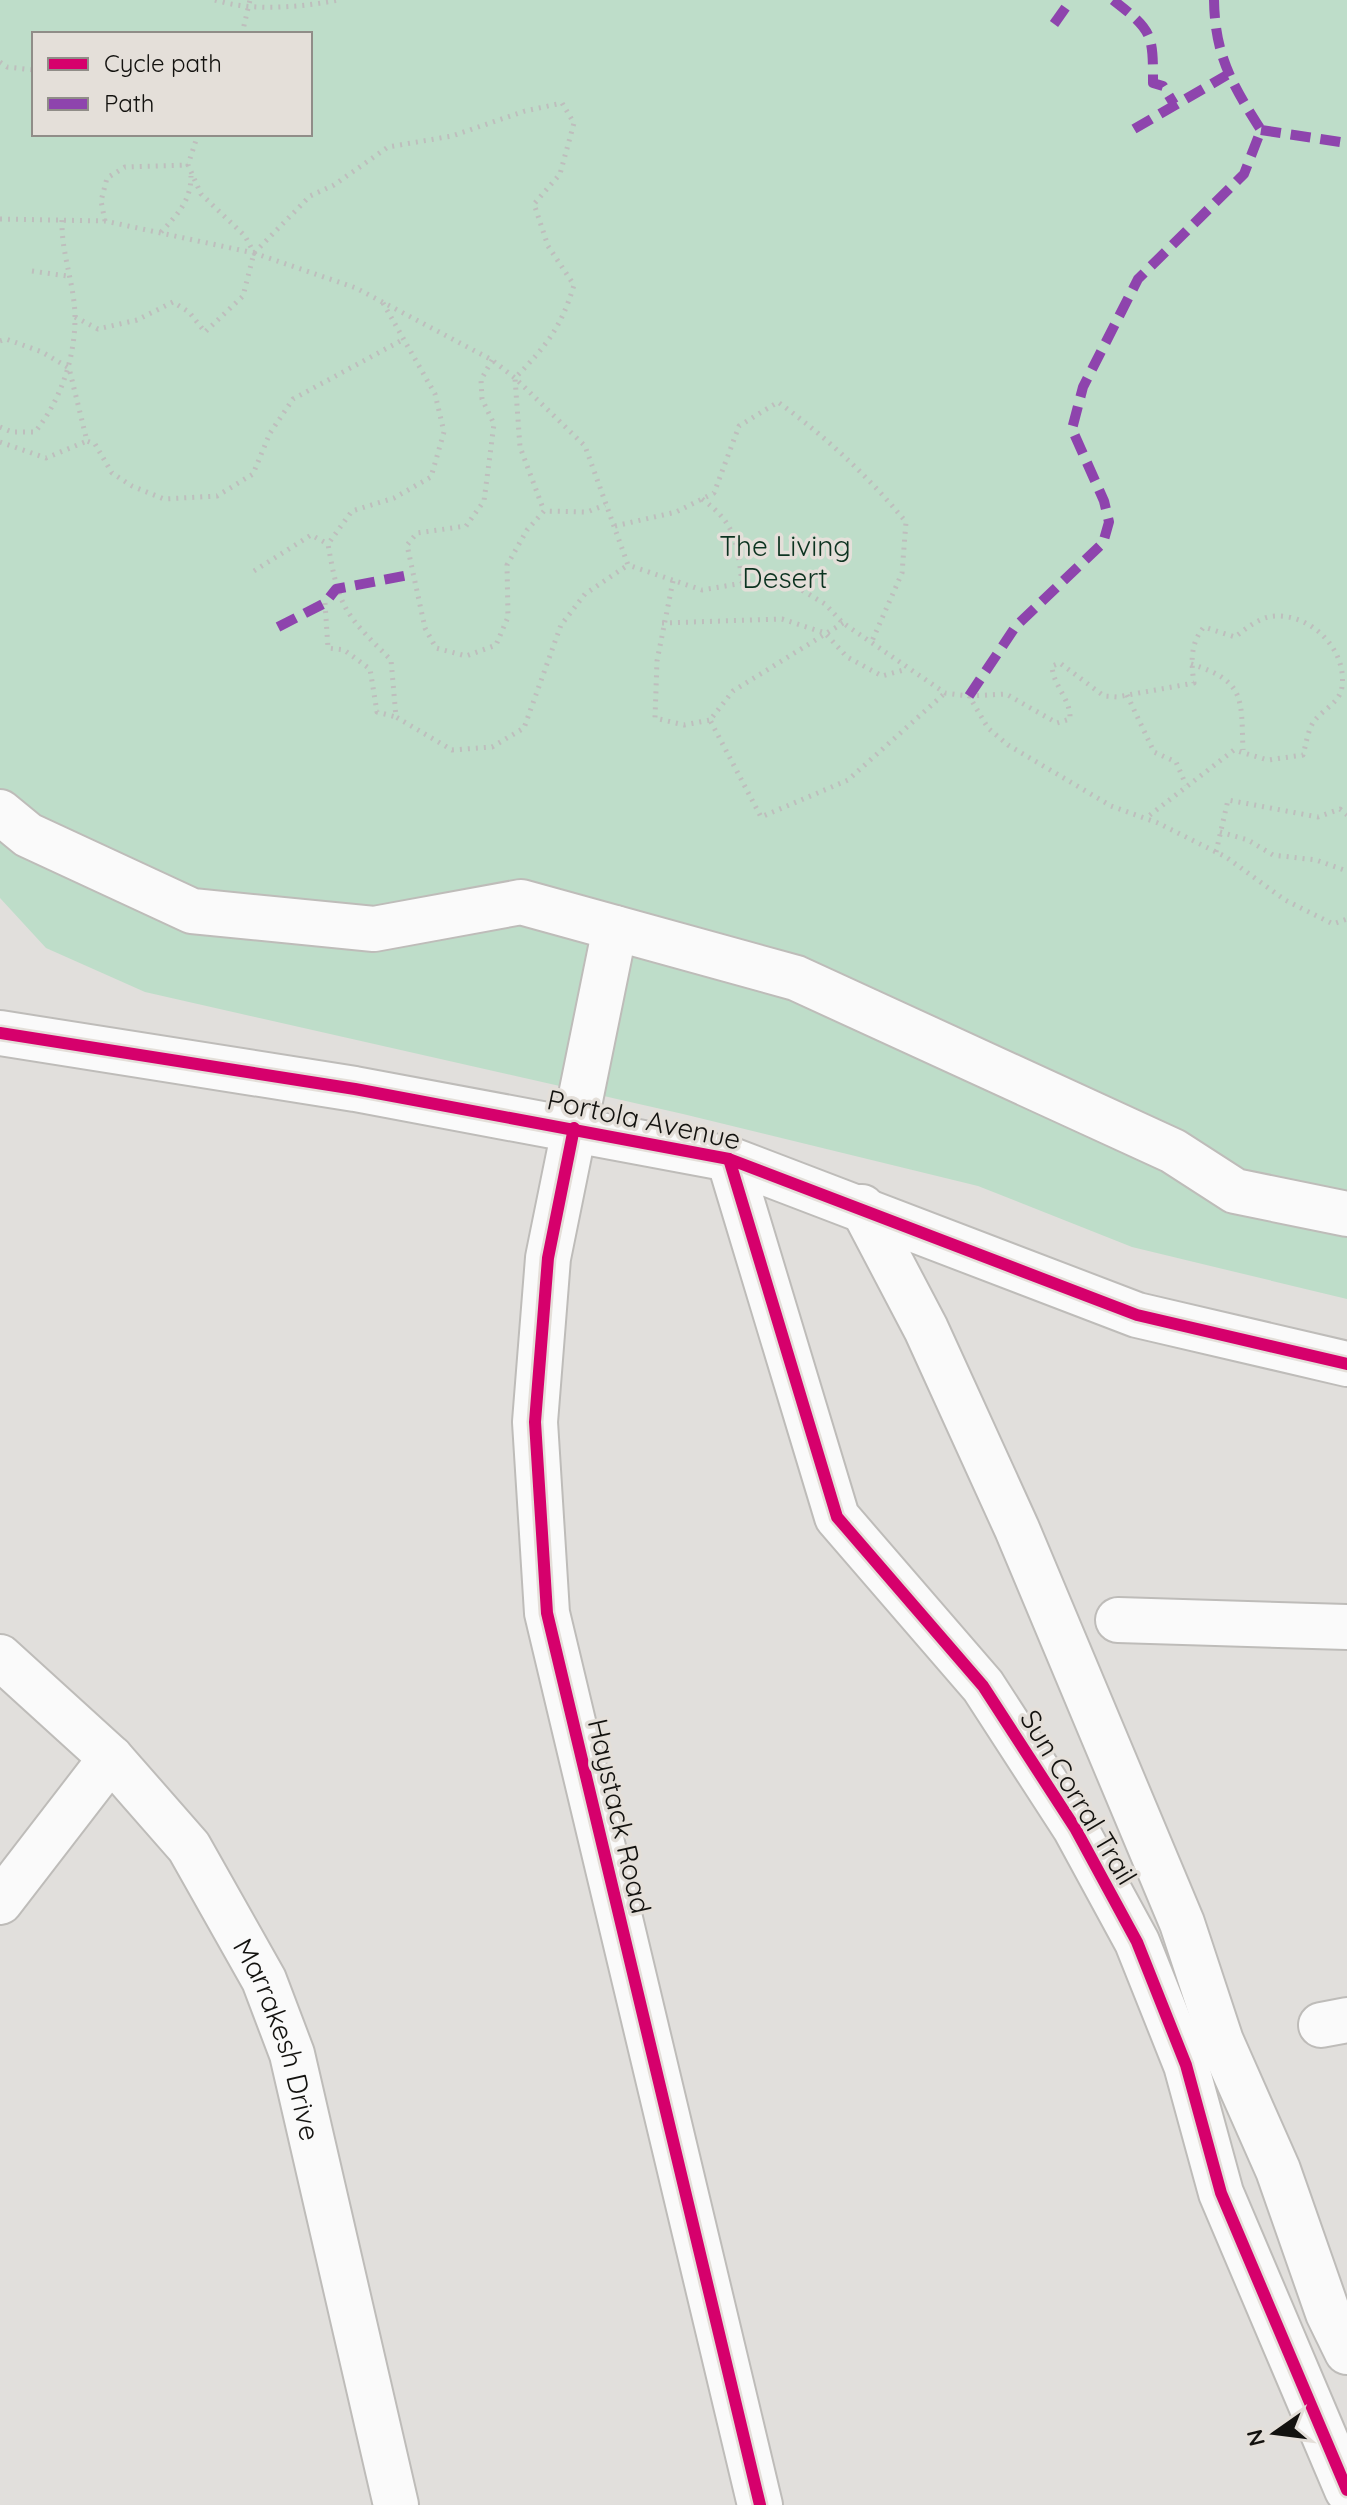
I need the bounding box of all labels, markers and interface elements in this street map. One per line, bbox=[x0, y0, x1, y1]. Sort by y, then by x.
legend bbox=[32, 32, 312, 136]
text: Cycle path bbox=[104, 48, 222, 78]
text: Path bbox=[104, 88, 155, 118]
park label: The Living Desert bbox=[719, 528, 851, 595]
street label: Portola Avenue bbox=[544, 1081, 744, 1157]
street label: Sun Corral Trail bbox=[1013, 1703, 1145, 1891]
street label: Haystack Road bbox=[581, 1715, 659, 1917]
street label: Marrakesh Drive bbox=[226, 1932, 329, 2144]
north arrow bbox=[1235, 2393, 1315, 2473]
text: N bbox=[1240, 2427, 1271, 2449]

